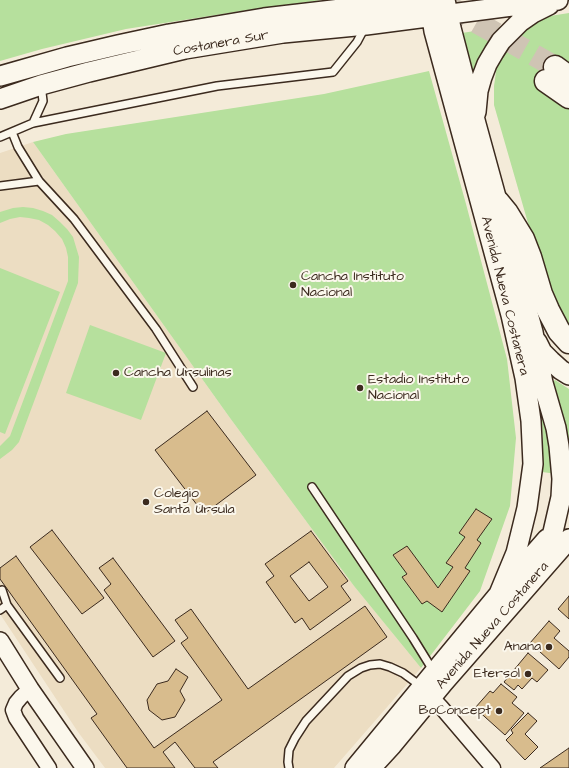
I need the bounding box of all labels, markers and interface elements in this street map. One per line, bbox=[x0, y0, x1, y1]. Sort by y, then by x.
street label: Costanera Sur bbox=[172, 27, 270, 61]
street label: Avenida Nueva Costanera bbox=[476, 215, 532, 377]
place label: Cancha Instituto Nacional bbox=[301, 269, 404, 302]
marker: Cancha Instituto Nacional bbox=[288, 280, 298, 290]
place label: Cancha Ursulinas bbox=[124, 365, 232, 381]
marker: Cancha Ursulinas bbox=[111, 368, 121, 378]
place label: Estadio Instituto Nacional bbox=[368, 372, 469, 404]
marker: Estadio Instituto Nacional bbox=[355, 383, 365, 393]
place label: Colegio Santa Úrsula bbox=[154, 486, 235, 518]
marker: Colegio Santa Úrsula bbox=[141, 497, 151, 507]
street label: Avenida Nueva Costanera bbox=[433, 559, 553, 693]
place label: Anana bbox=[504, 639, 541, 655]
marker: Anana bbox=[544, 642, 554, 652]
place label: Etersol bbox=[474, 666, 520, 682]
marker: Etersol bbox=[523, 669, 533, 679]
place label: BoConcept bbox=[418, 703, 491, 719]
marker: BoConcept bbox=[494, 706, 504, 716]

